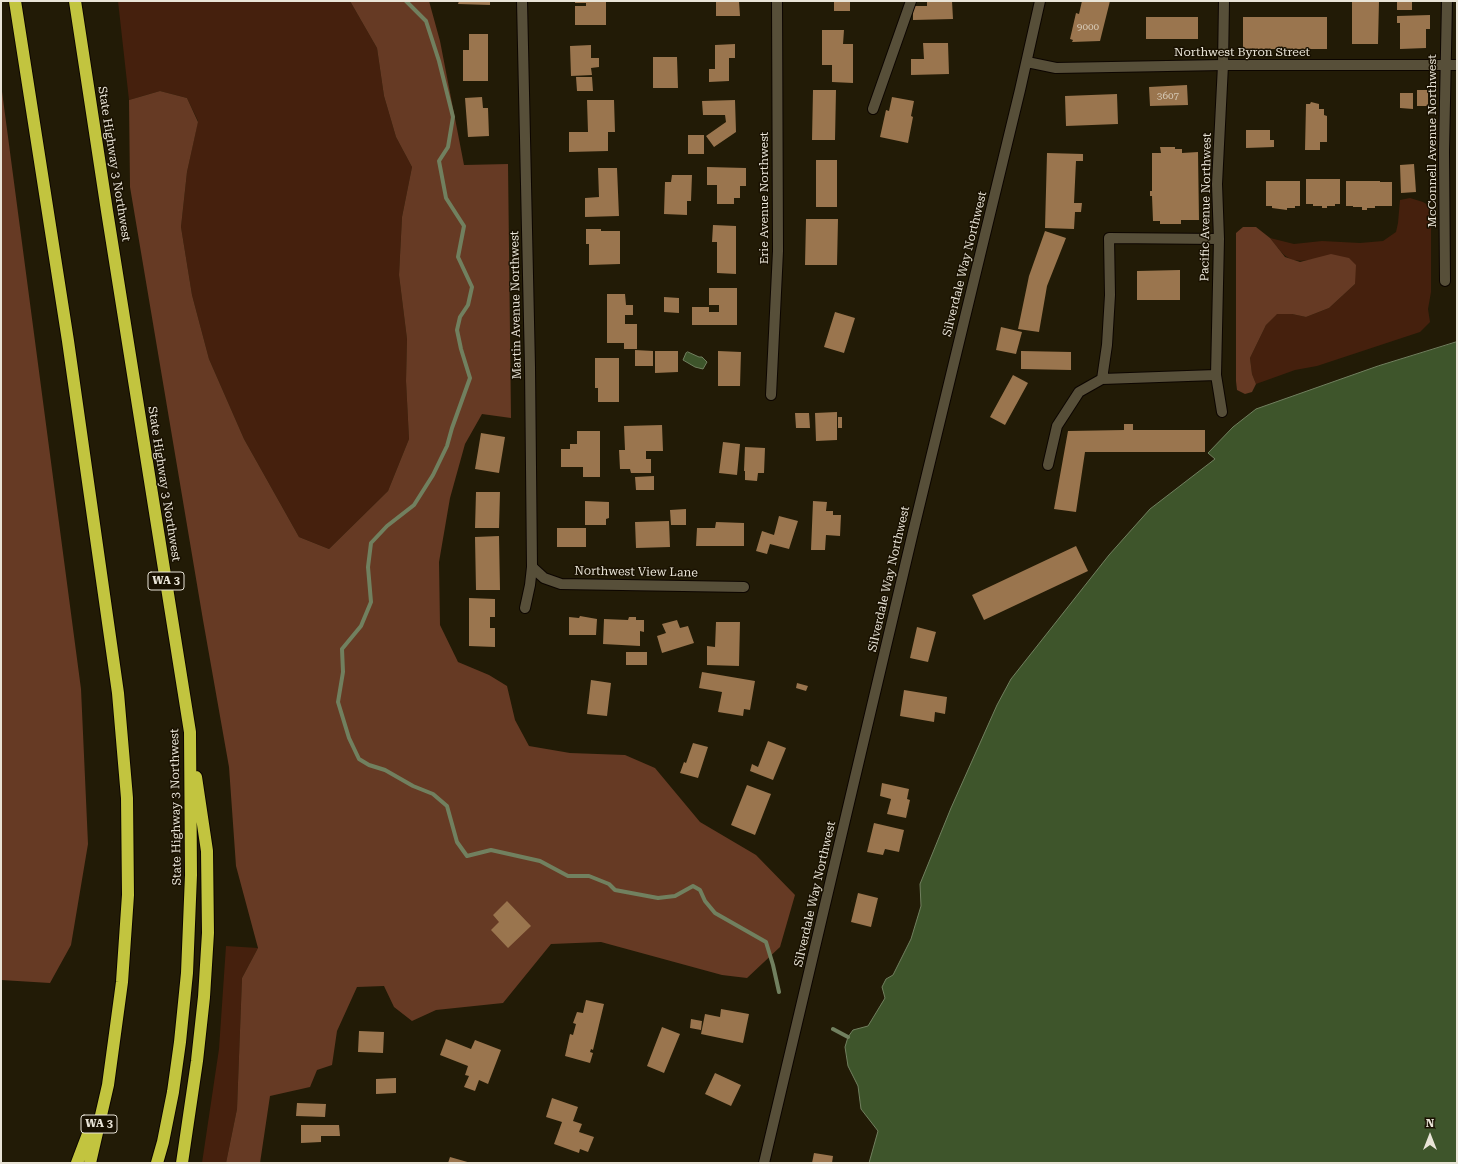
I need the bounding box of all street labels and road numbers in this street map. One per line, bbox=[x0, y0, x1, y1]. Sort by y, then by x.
street label: Northwest Byron Street bbox=[1174, 45, 1310, 59]
street label: McConnell Avenue Northwest bbox=[1425, 54, 1439, 228]
street label: State Highway 3 Northwest bbox=[95, 85, 133, 243]
street label: Erie Avenue Northwest bbox=[757, 132, 771, 264]
street label: Pacific Avenue Northwest bbox=[1198, 133, 1214, 281]
street label: Silverdale Way Northwest bbox=[940, 190, 990, 338]
street label: Martin Avenue Northwest bbox=[508, 231, 524, 379]
street label: State Highway 3 Northwest bbox=[145, 405, 183, 563]
street label: Silverdale Way Northwest bbox=[865, 505, 913, 653]
street label: Northwest View Lane bbox=[574, 564, 698, 580]
road number: WA 3 bbox=[148, 572, 184, 590]
street label: State Highway 3 Northwest bbox=[167, 728, 185, 886]
street label: Silverdale Way Northwest bbox=[791, 820, 839, 968]
road number: WA 3 bbox=[81, 1115, 117, 1133]

